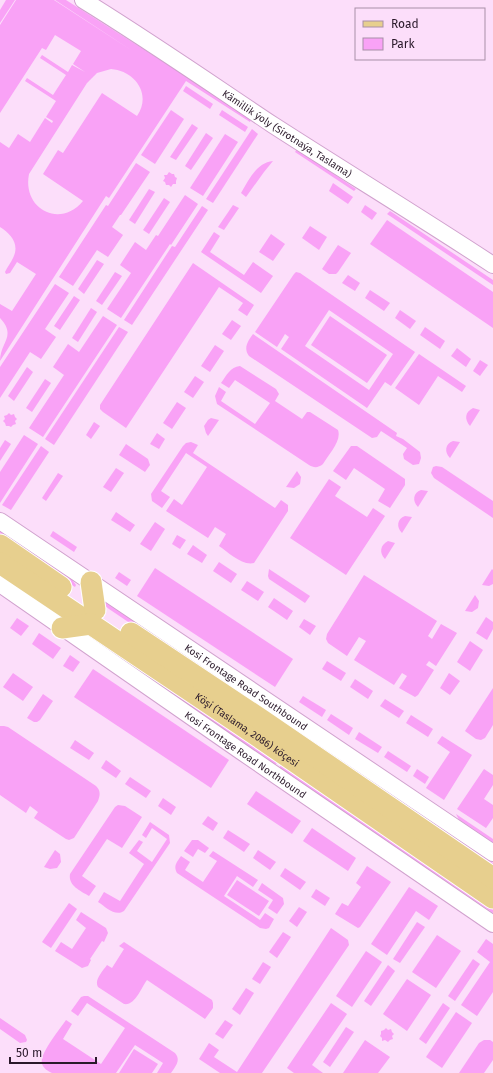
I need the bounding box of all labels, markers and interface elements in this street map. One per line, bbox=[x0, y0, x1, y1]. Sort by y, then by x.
legend bbox=[355, 8, 485, 60]
text: Road bbox=[391, 17, 419, 31]
text: Park bbox=[391, 37, 415, 51]
street label: Kämillik ýoly (Sirotnaýa, Taslama) bbox=[220, 88, 354, 180]
street label: Kosi Frontage Road Southbound bbox=[182, 642, 309, 733]
street label: Köşi (Taslama, 2086) köçesi bbox=[192, 691, 301, 770]
street label: Kosi Frontage Road Northbound bbox=[182, 709, 308, 801]
scale bar bbox=[10, 1039, 96, 1065]
text: 50 m bbox=[16, 1046, 42, 1060]

